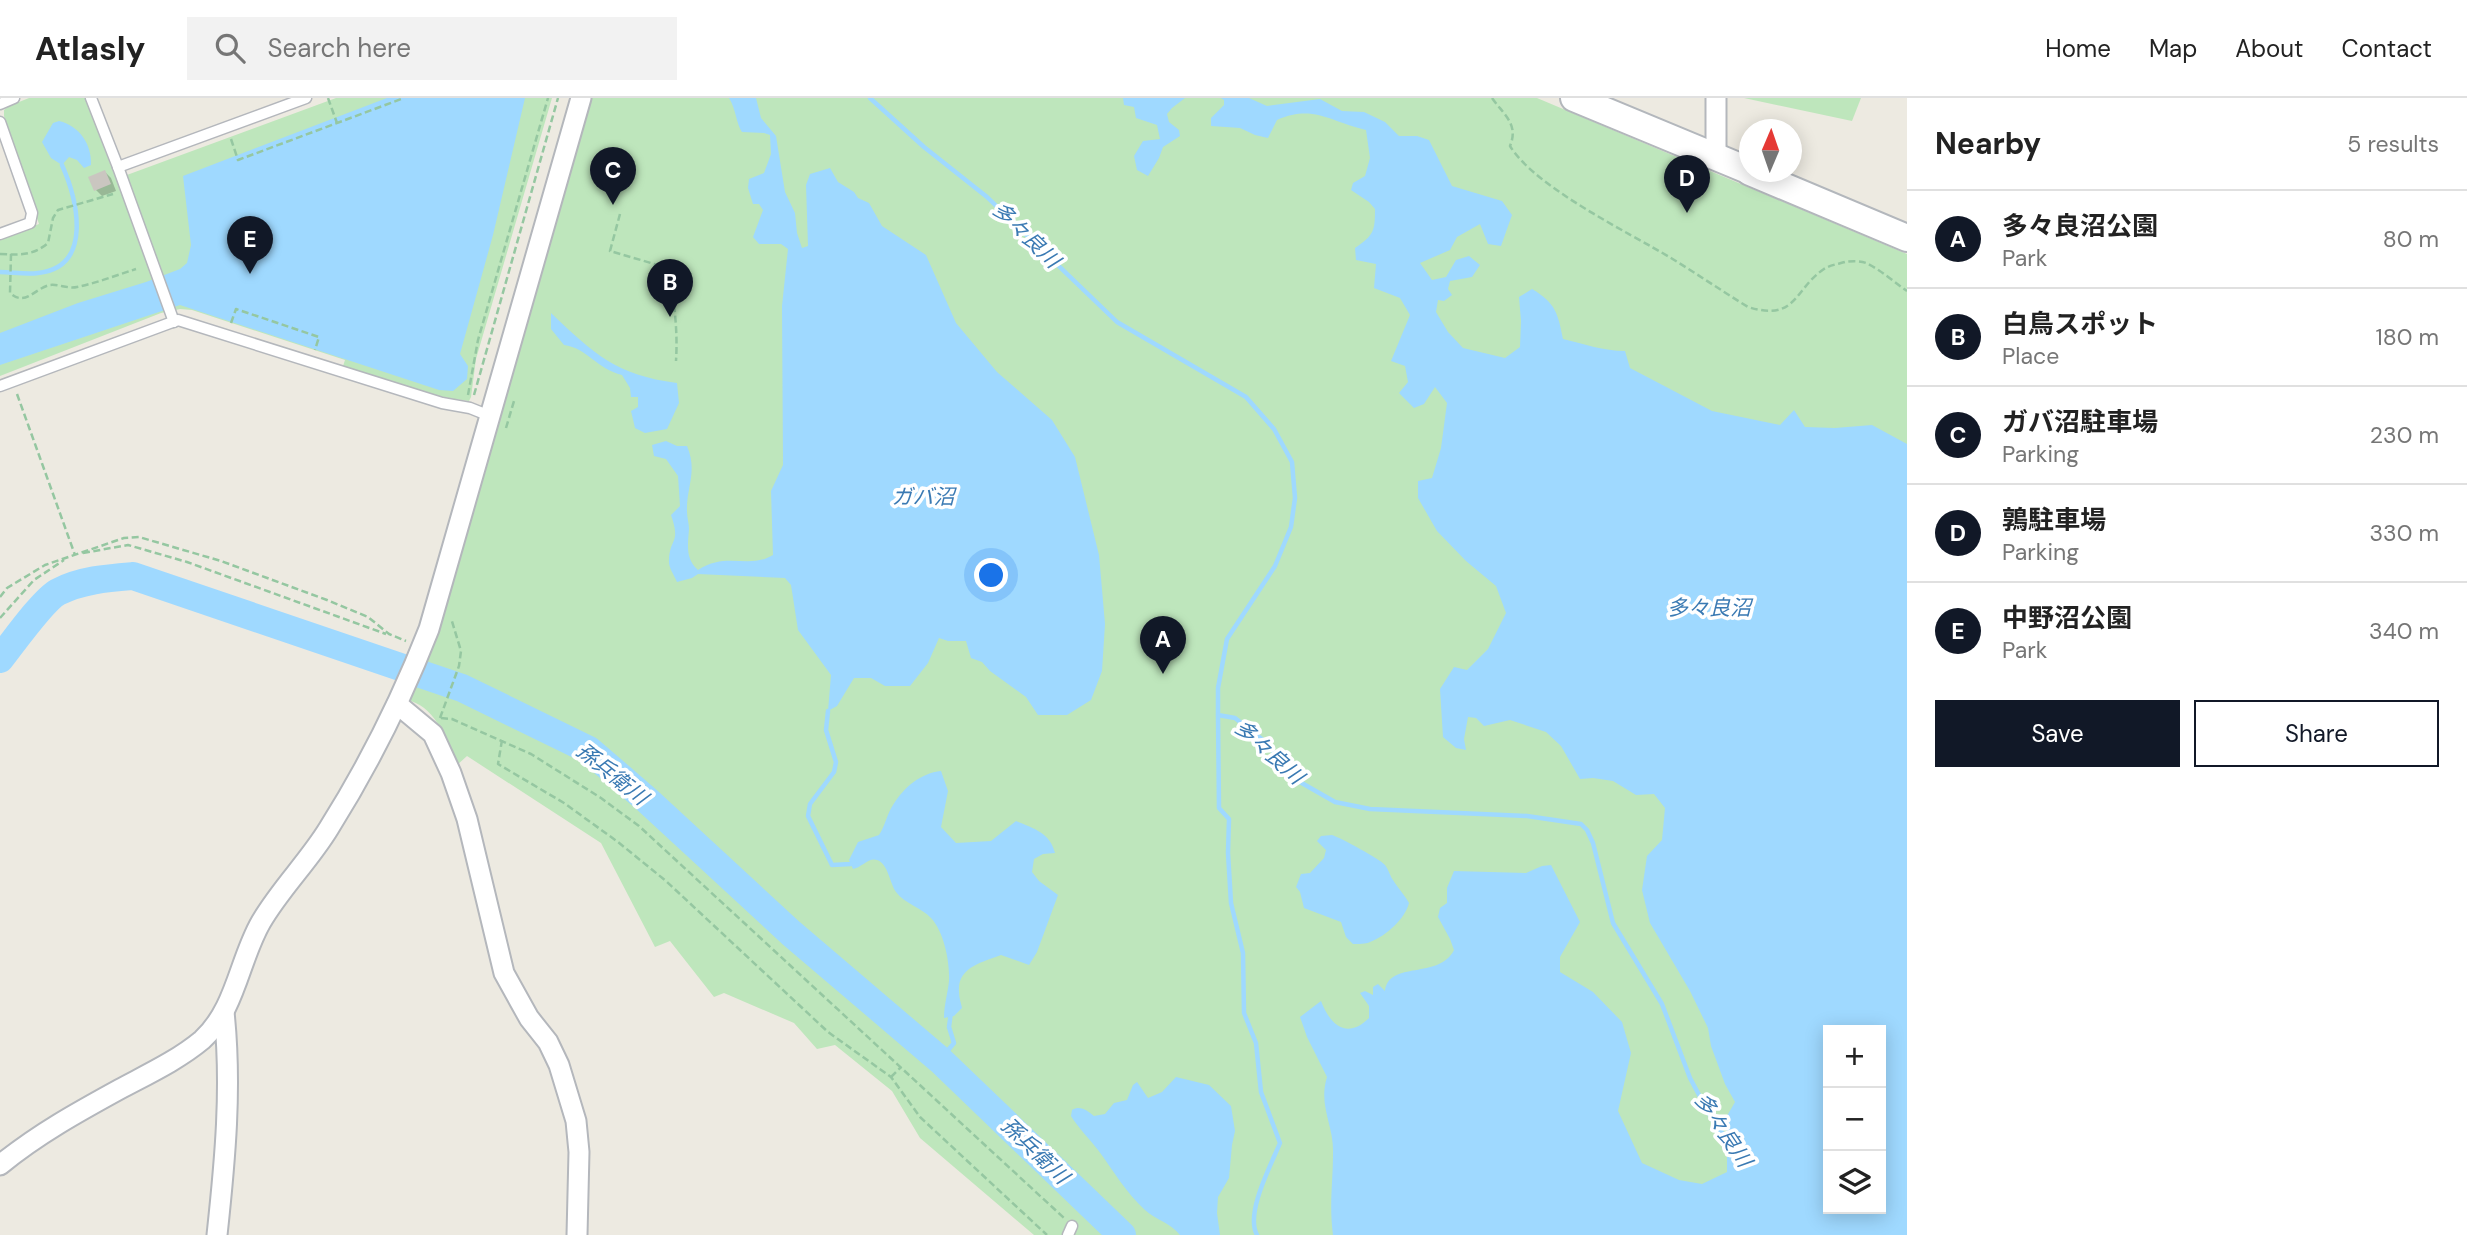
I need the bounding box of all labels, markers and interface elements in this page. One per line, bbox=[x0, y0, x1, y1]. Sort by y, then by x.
search box bbox=[187, 17, 677, 80]
text: Atlasly bbox=[35, 27, 145, 70]
icon: search bbox=[211, 29, 249, 67]
text: Search here bbox=[267, 31, 411, 65]
text: Home bbox=[2045, 33, 2111, 64]
text: Map bbox=[2149, 33, 2197, 64]
text: About bbox=[2235, 33, 2304, 64]
text: Contact bbox=[2342, 33, 2432, 64]
north arrow bbox=[1739, 119, 1802, 182]
text: Nearby bbox=[1935, 124, 2041, 163]
text: 5 results bbox=[2347, 129, 2439, 159]
pin: C bbox=[590, 147, 636, 205]
pin: D bbox=[1664, 155, 1710, 213]
water label: 多々良川 bbox=[986, 196, 1067, 276]
text: 多々良沼公園 bbox=[2002, 209, 2158, 243]
pin: E bbox=[227, 216, 273, 274]
text: A bbox=[1950, 224, 1966, 254]
text: 80 m bbox=[2383, 224, 2439, 254]
text: Park bbox=[2002, 243, 2047, 273]
pin: B bbox=[647, 259, 693, 317]
text: 白鳥スポット bbox=[2002, 307, 2158, 341]
text: B bbox=[1951, 322, 1965, 352]
text: 180 m bbox=[2375, 322, 2439, 352]
text: Place bbox=[2002, 341, 2059, 371]
text: ガバ沼駐車場 bbox=[2002, 405, 2158, 439]
text: C bbox=[1950, 420, 1966, 450]
text: 230 m bbox=[2370, 420, 2439, 450]
text: Parking bbox=[2002, 439, 2079, 469]
water label: ガバ沼 bbox=[892, 483, 957, 511]
text: 鶉駐車場 bbox=[2002, 503, 2106, 537]
text: D bbox=[1950, 518, 1966, 548]
text: 330 m bbox=[2369, 518, 2439, 548]
text: Parking bbox=[2002, 537, 2079, 567]
your location bbox=[974, 558, 1008, 592]
water label: 多々良沼 bbox=[1667, 594, 1754, 622]
text: 中野沼公園 bbox=[2002, 601, 2132, 635]
pin: A bbox=[1140, 616, 1186, 674]
text: E bbox=[1951, 616, 1965, 646]
text: 340 m bbox=[2369, 616, 2439, 646]
text: Park bbox=[2002, 635, 2047, 665]
button: Save bbox=[1935, 700, 2180, 767]
button: Share bbox=[2194, 700, 2439, 767]
water label: 多々良川 bbox=[1228, 713, 1311, 792]
water label: 孫兵衛川 bbox=[571, 737, 655, 813]
map controls bbox=[1823, 1025, 1886, 1214]
button: + bbox=[1823, 1025, 1886, 1088]
water label: 多々良川 bbox=[1688, 1087, 1759, 1174]
button: − bbox=[1823, 1088, 1886, 1151]
water label: 孫兵衛川 bbox=[995, 1112, 1076, 1192]
button: layers bbox=[1823, 1151, 1886, 1214]

